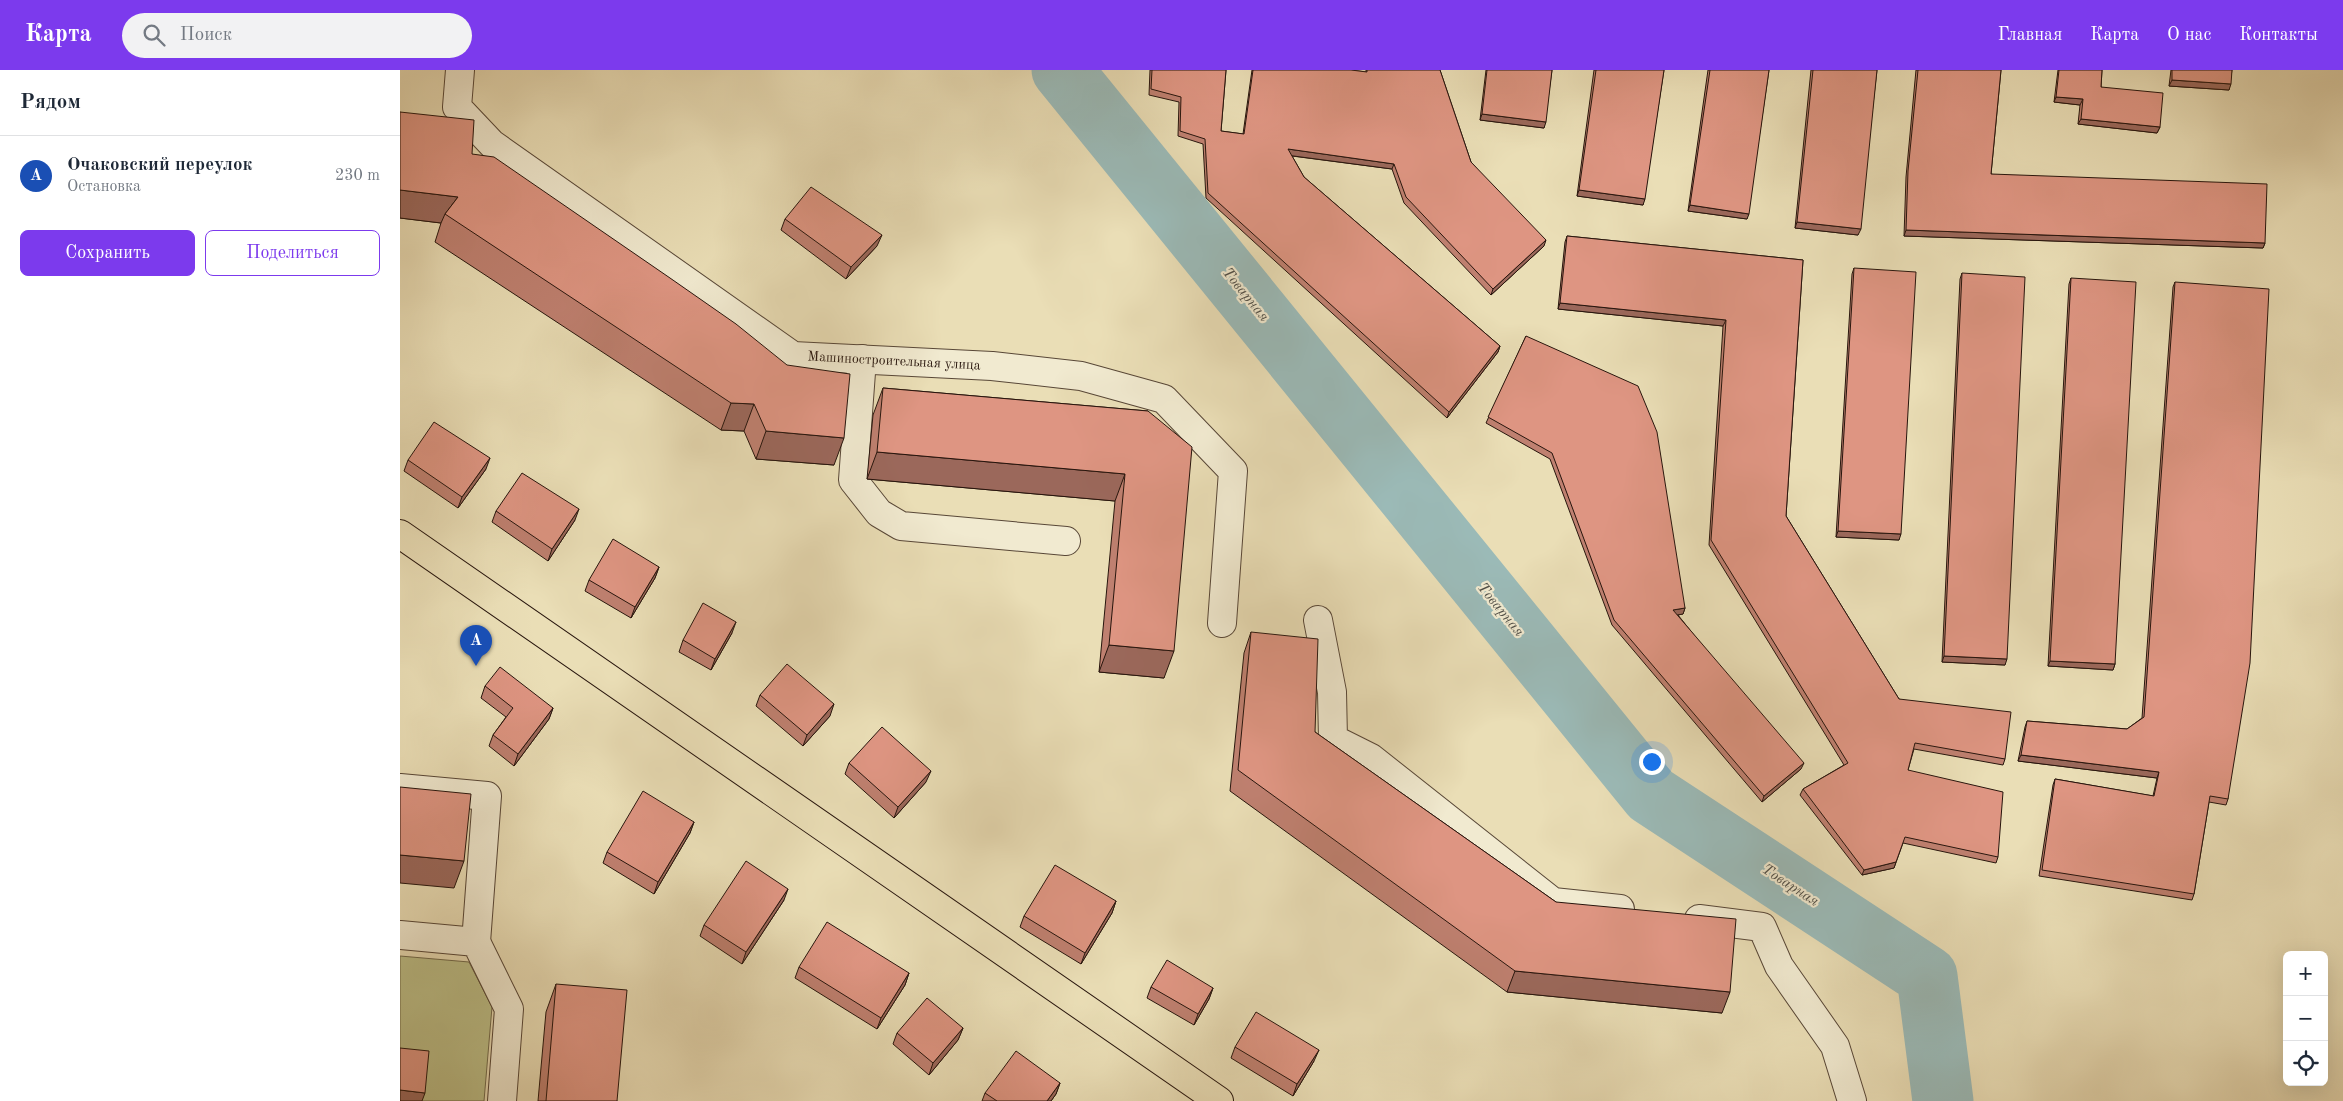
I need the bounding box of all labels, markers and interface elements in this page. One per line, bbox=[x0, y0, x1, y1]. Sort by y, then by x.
search box bbox=[122, 13, 472, 58]
icon: search bbox=[140, 21, 168, 49]
text: Карта bbox=[25, 23, 92, 47]
text: Поиск bbox=[180, 26, 232, 45]
text: Главная bbox=[1998, 26, 2062, 44]
text: Карта bbox=[2090, 26, 2139, 44]
text: О нас bbox=[2167, 26, 2211, 44]
text: Контакты bbox=[2239, 26, 2318, 44]
text: Рядом bbox=[20, 92, 81, 113]
text: Очаковский переулок bbox=[67, 156, 253, 175]
text: A bbox=[30, 168, 42, 184]
text: 230 m bbox=[335, 168, 380, 184]
text: Остановка bbox=[67, 179, 141, 195]
button: Сохранить bbox=[20, 230, 195, 276]
button: Поделиться bbox=[205, 230, 380, 276]
water label: Товарная bbox=[1219, 265, 1271, 325]
street label: Машиностроительная улица bbox=[807, 349, 981, 373]
water label: Товарная bbox=[1474, 580, 1526, 640]
pin: A bbox=[460, 625, 492, 666]
your location bbox=[1639, 749, 1665, 775]
water label: Товарная bbox=[1759, 862, 1821, 910]
map controls bbox=[2283, 951, 2328, 1086]
button: + bbox=[2283, 951, 2328, 996]
button: − bbox=[2283, 996, 2328, 1041]
button: locate bbox=[2283, 1041, 2328, 1086]

